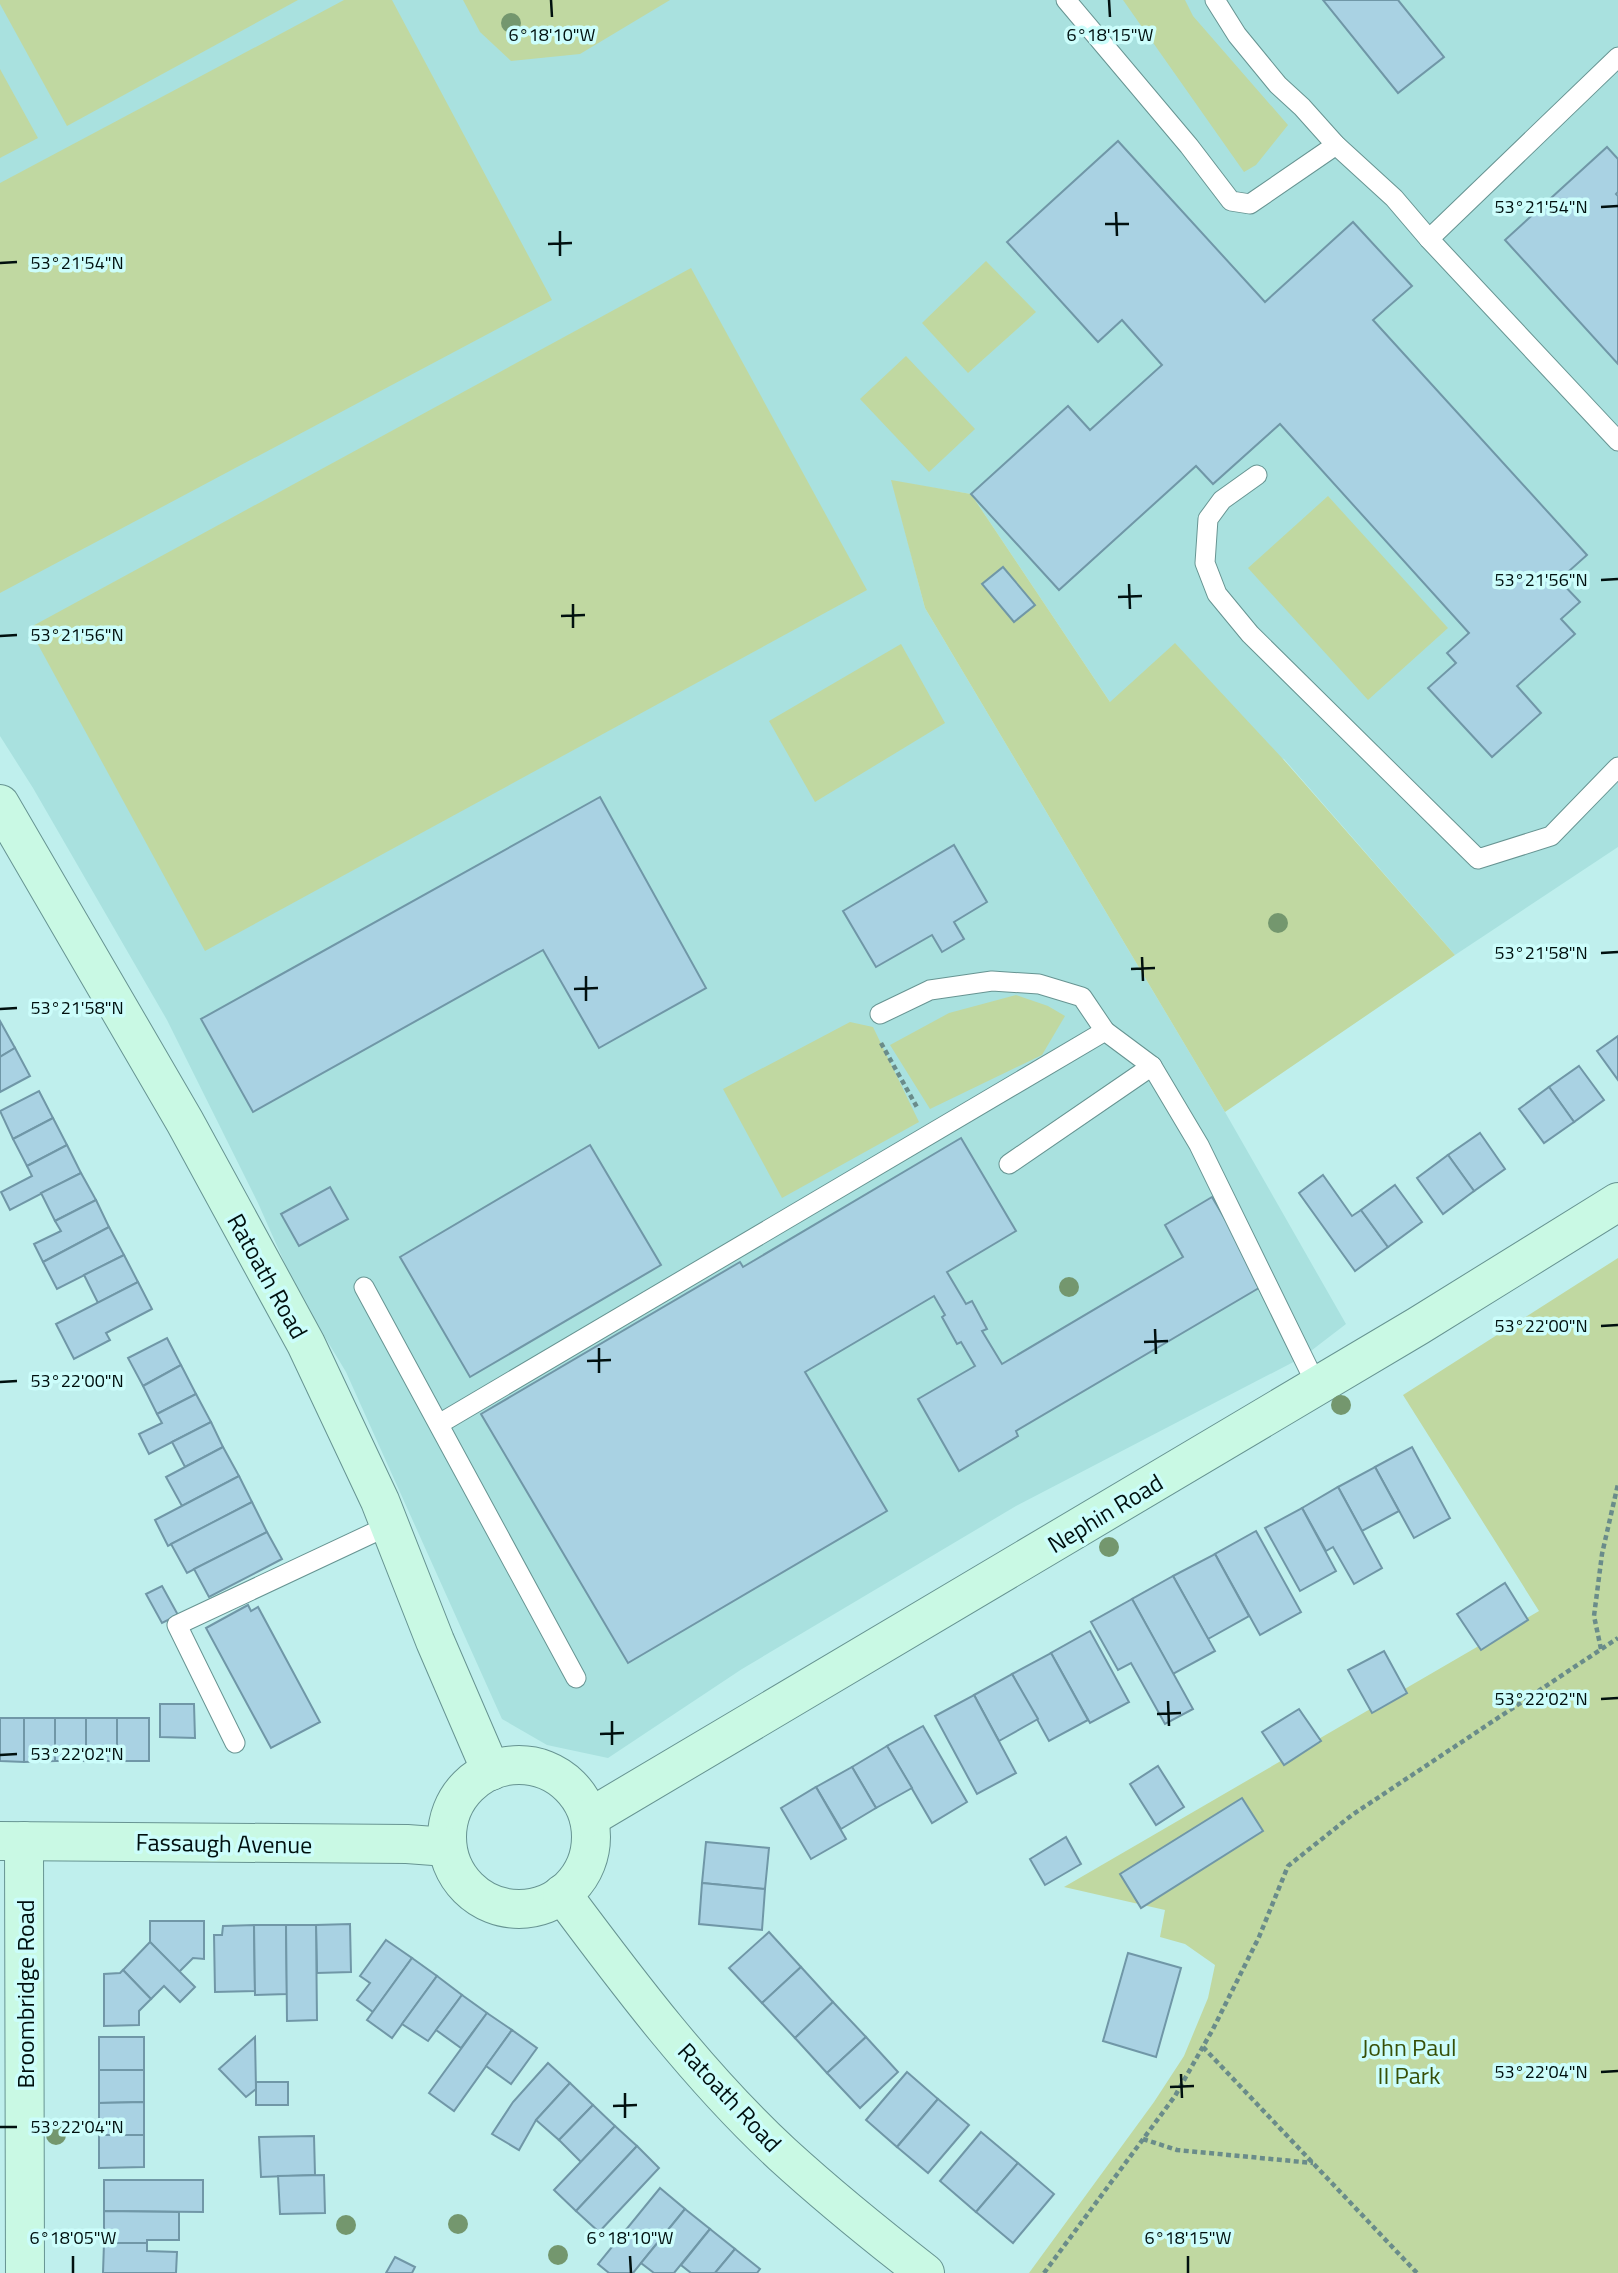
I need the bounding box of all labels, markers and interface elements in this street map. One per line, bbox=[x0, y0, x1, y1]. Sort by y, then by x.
text: 6°18'10"W bbox=[509, 21, 595, 48]
text: 6°18'15"W bbox=[1067, 21, 1153, 48]
text: 53°21'54"N bbox=[1494, 193, 1588, 220]
text: 53°21'54"N bbox=[30, 249, 124, 276]
text: 53°21'56"N bbox=[1494, 566, 1588, 593]
text: 53°21'56"N bbox=[30, 621, 124, 648]
text: 53°21'58"N bbox=[1494, 939, 1588, 966]
text: 53°21'58"N bbox=[30, 994, 124, 1021]
street label: Ratoath Road bbox=[219, 1207, 317, 1345]
text: 53°22'00"N bbox=[1494, 1312, 1588, 1339]
text: 53°22'00"N bbox=[30, 1367, 124, 1394]
street label: Nephin Road bbox=[1040, 1464, 1170, 1562]
text: 53°22'02"N bbox=[1494, 1685, 1588, 1712]
text: 53°22'02"N bbox=[30, 1740, 124, 1767]
street label: Fassaugh Avenue bbox=[135, 1823, 313, 1863]
street label: Broombridge Road bbox=[7, 1900, 43, 2088]
park label: John Paul II Park bbox=[1362, 2029, 1456, 2093]
street label: Ratoath Road bbox=[670, 2034, 790, 2160]
text: 53°22'04"N bbox=[1494, 2058, 1588, 2085]
text: 53°22'04"N bbox=[30, 2113, 124, 2140]
text: 6°18'05"W bbox=[30, 2224, 116, 2251]
text: 6°18'10"W bbox=[587, 2224, 673, 2251]
text: 6°18'15"W bbox=[1145, 2224, 1231, 2251]

